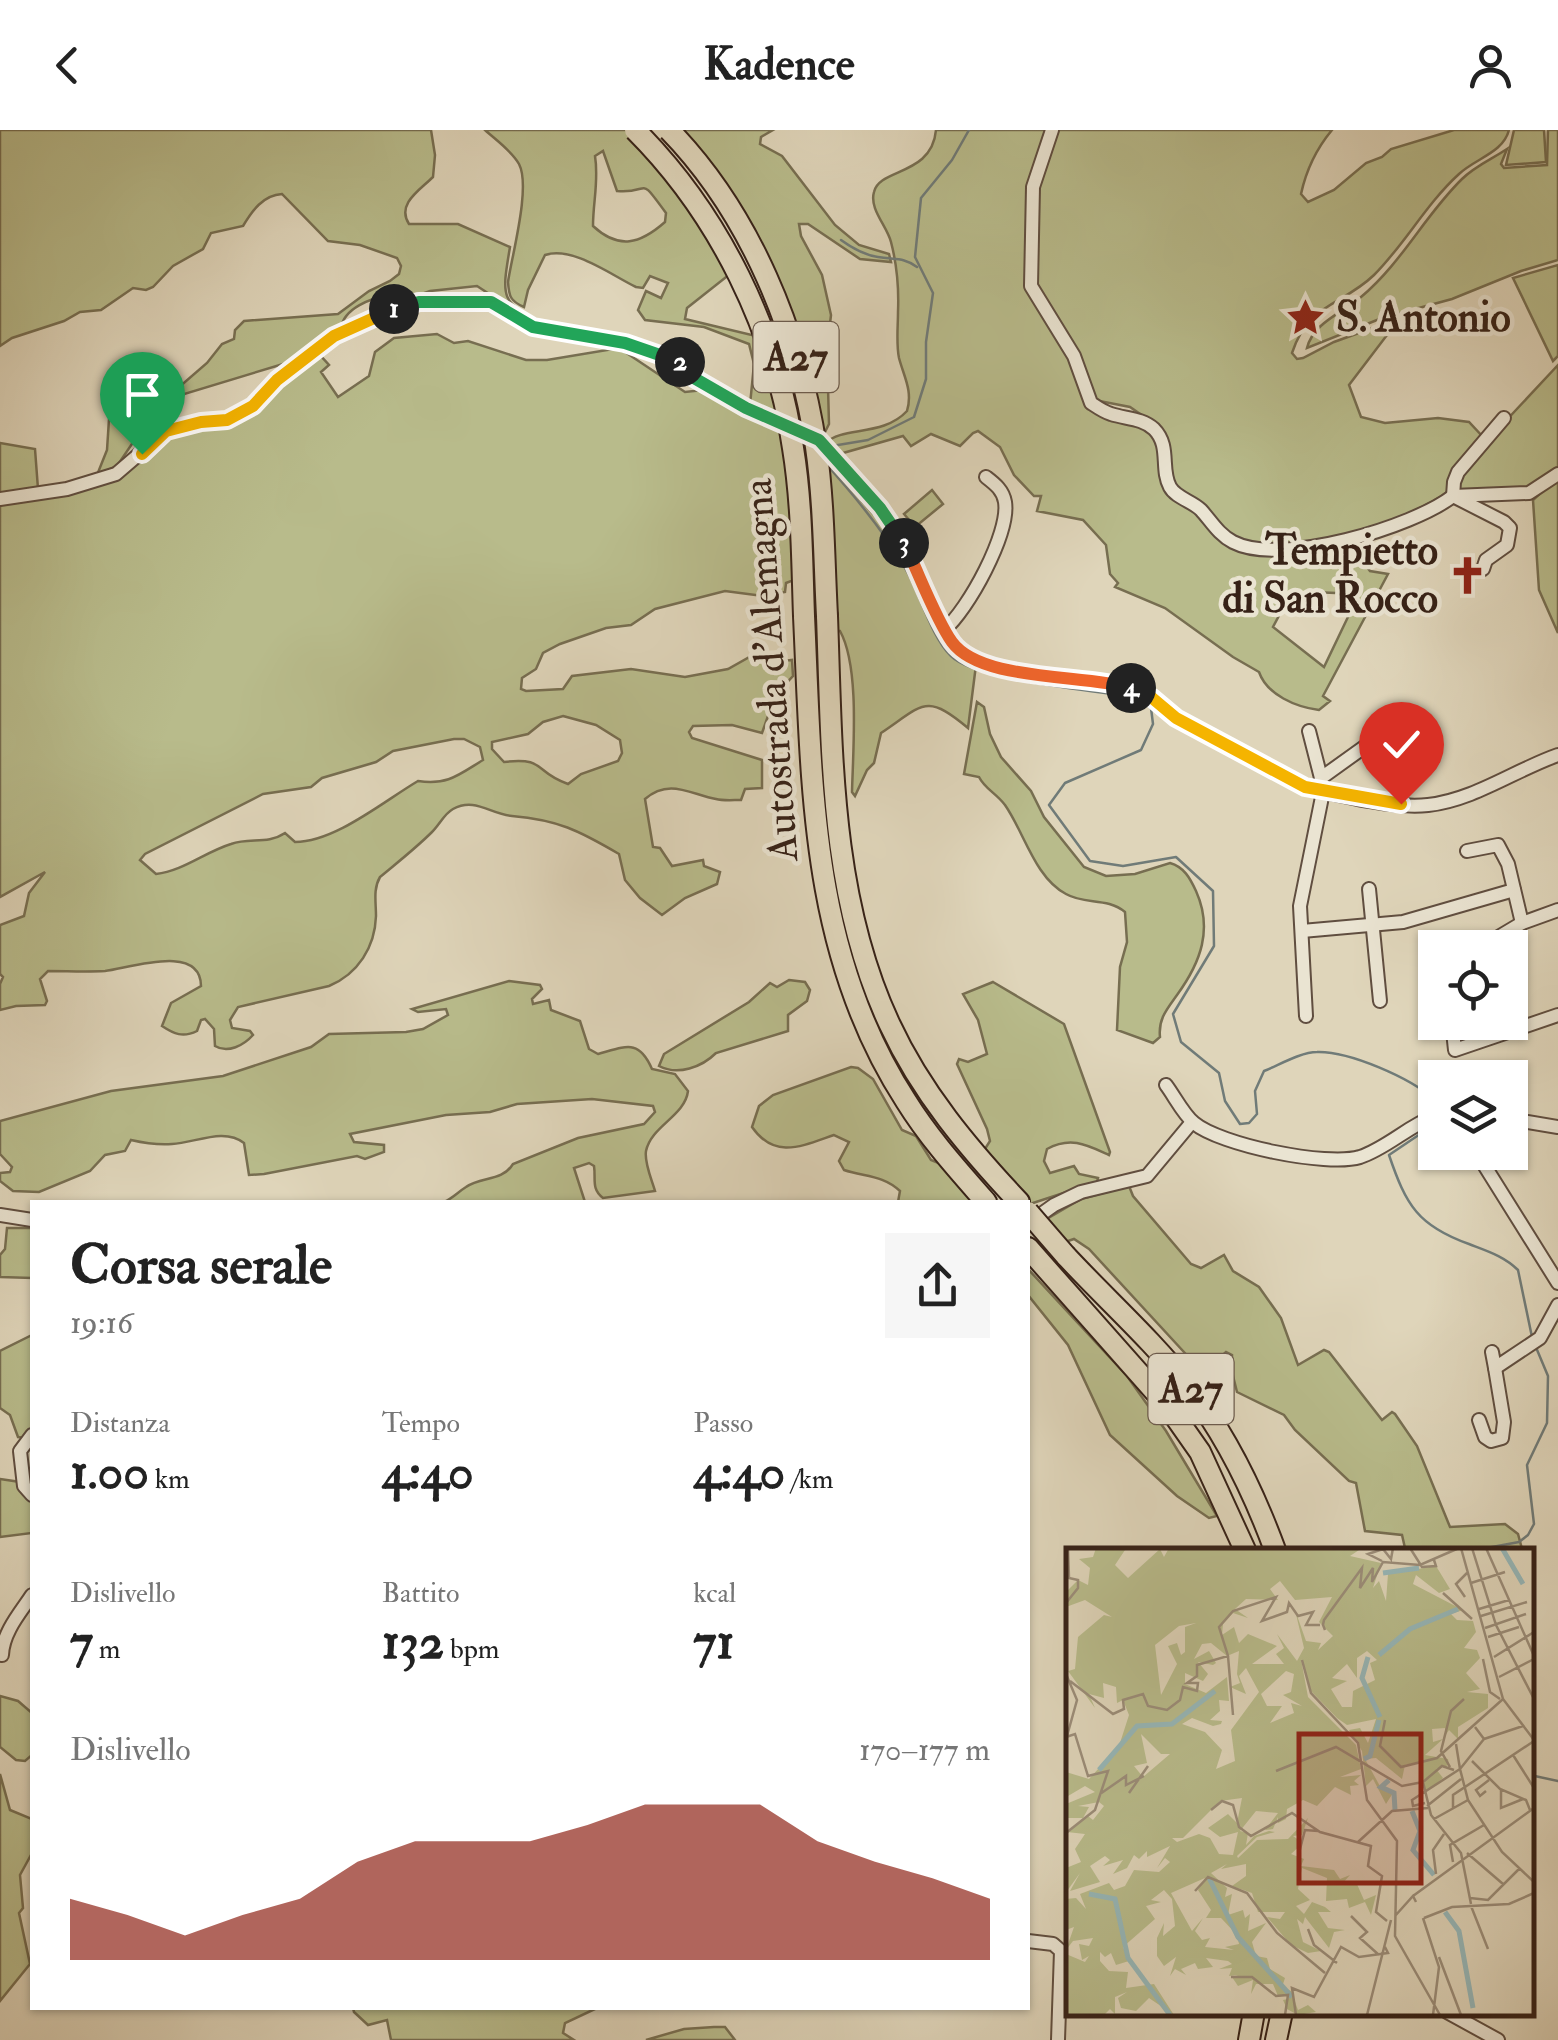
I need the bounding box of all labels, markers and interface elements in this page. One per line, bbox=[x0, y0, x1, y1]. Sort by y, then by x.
text: Kadence bbox=[704, 37, 854, 93]
icon: back bbox=[40, 38, 95, 93]
icon: person bbox=[1463, 38, 1518, 93]
pin: 1 bbox=[369, 284, 419, 334]
text: 1 bbox=[389, 291, 399, 326]
place label: S. Antonio bbox=[1336, 292, 1511, 344]
place icon: S. Antonio bbox=[1285, 297, 1327, 339]
road number: A27 bbox=[754, 322, 838, 392]
pin: 2 bbox=[655, 337, 705, 387]
text: 2 bbox=[673, 344, 687, 379]
pin bbox=[100, 352, 185, 455]
icon: arrive bbox=[115, 367, 170, 422]
street label: Autostrada d'Alemagna bbox=[732, 476, 810, 864]
pin: 3 bbox=[879, 518, 929, 568]
text: 3 bbox=[899, 525, 909, 560]
place label: Tempietto di San Rocco bbox=[1223, 525, 1438, 625]
church icon: Tempietto di San Rocco bbox=[1447, 554, 1489, 596]
pin: 4 bbox=[1106, 663, 1156, 713]
text: 4 bbox=[1123, 670, 1139, 705]
pin bbox=[1359, 702, 1444, 805]
icon: check bbox=[1374, 717, 1429, 772]
map controls bbox=[1418, 930, 1528, 1170]
button: locate bbox=[1418, 930, 1528, 1040]
button: layers bbox=[1418, 1060, 1528, 1170]
text: Corsa serale bbox=[70, 1231, 332, 1300]
button: share bbox=[885, 1233, 990, 1338]
text: 19:16 bbox=[70, 1303, 133, 1343]
road number: A27 bbox=[1148, 1354, 1234, 1424]
text: Distanza bbox=[70, 1406, 170, 1441]
text: Tempo bbox=[382, 1406, 460, 1441]
text: Passo bbox=[693, 1406, 753, 1441]
text: 1.00 bbox=[70, 1441, 149, 1504]
text: 4:40 bbox=[382, 1441, 474, 1504]
text: 4:40 bbox=[693, 1441, 785, 1504]
text: km bbox=[149, 1462, 190, 1497]
text: /km bbox=[785, 1462, 833, 1497]
inset map bbox=[1066, 1548, 1533, 2015]
text: Dislivello bbox=[70, 1576, 176, 1611]
text: Battito bbox=[382, 1576, 459, 1611]
text: kcal bbox=[693, 1576, 736, 1611]
text: 7 bbox=[70, 1611, 93, 1674]
text: 132 bbox=[382, 1611, 444, 1674]
text: 71 bbox=[693, 1611, 734, 1674]
text: m bbox=[93, 1632, 121, 1667]
text: bpm bbox=[444, 1632, 500, 1667]
text: Dislivello bbox=[70, 1730, 191, 1770]
text: 170–177 m bbox=[859, 1730, 990, 1770]

